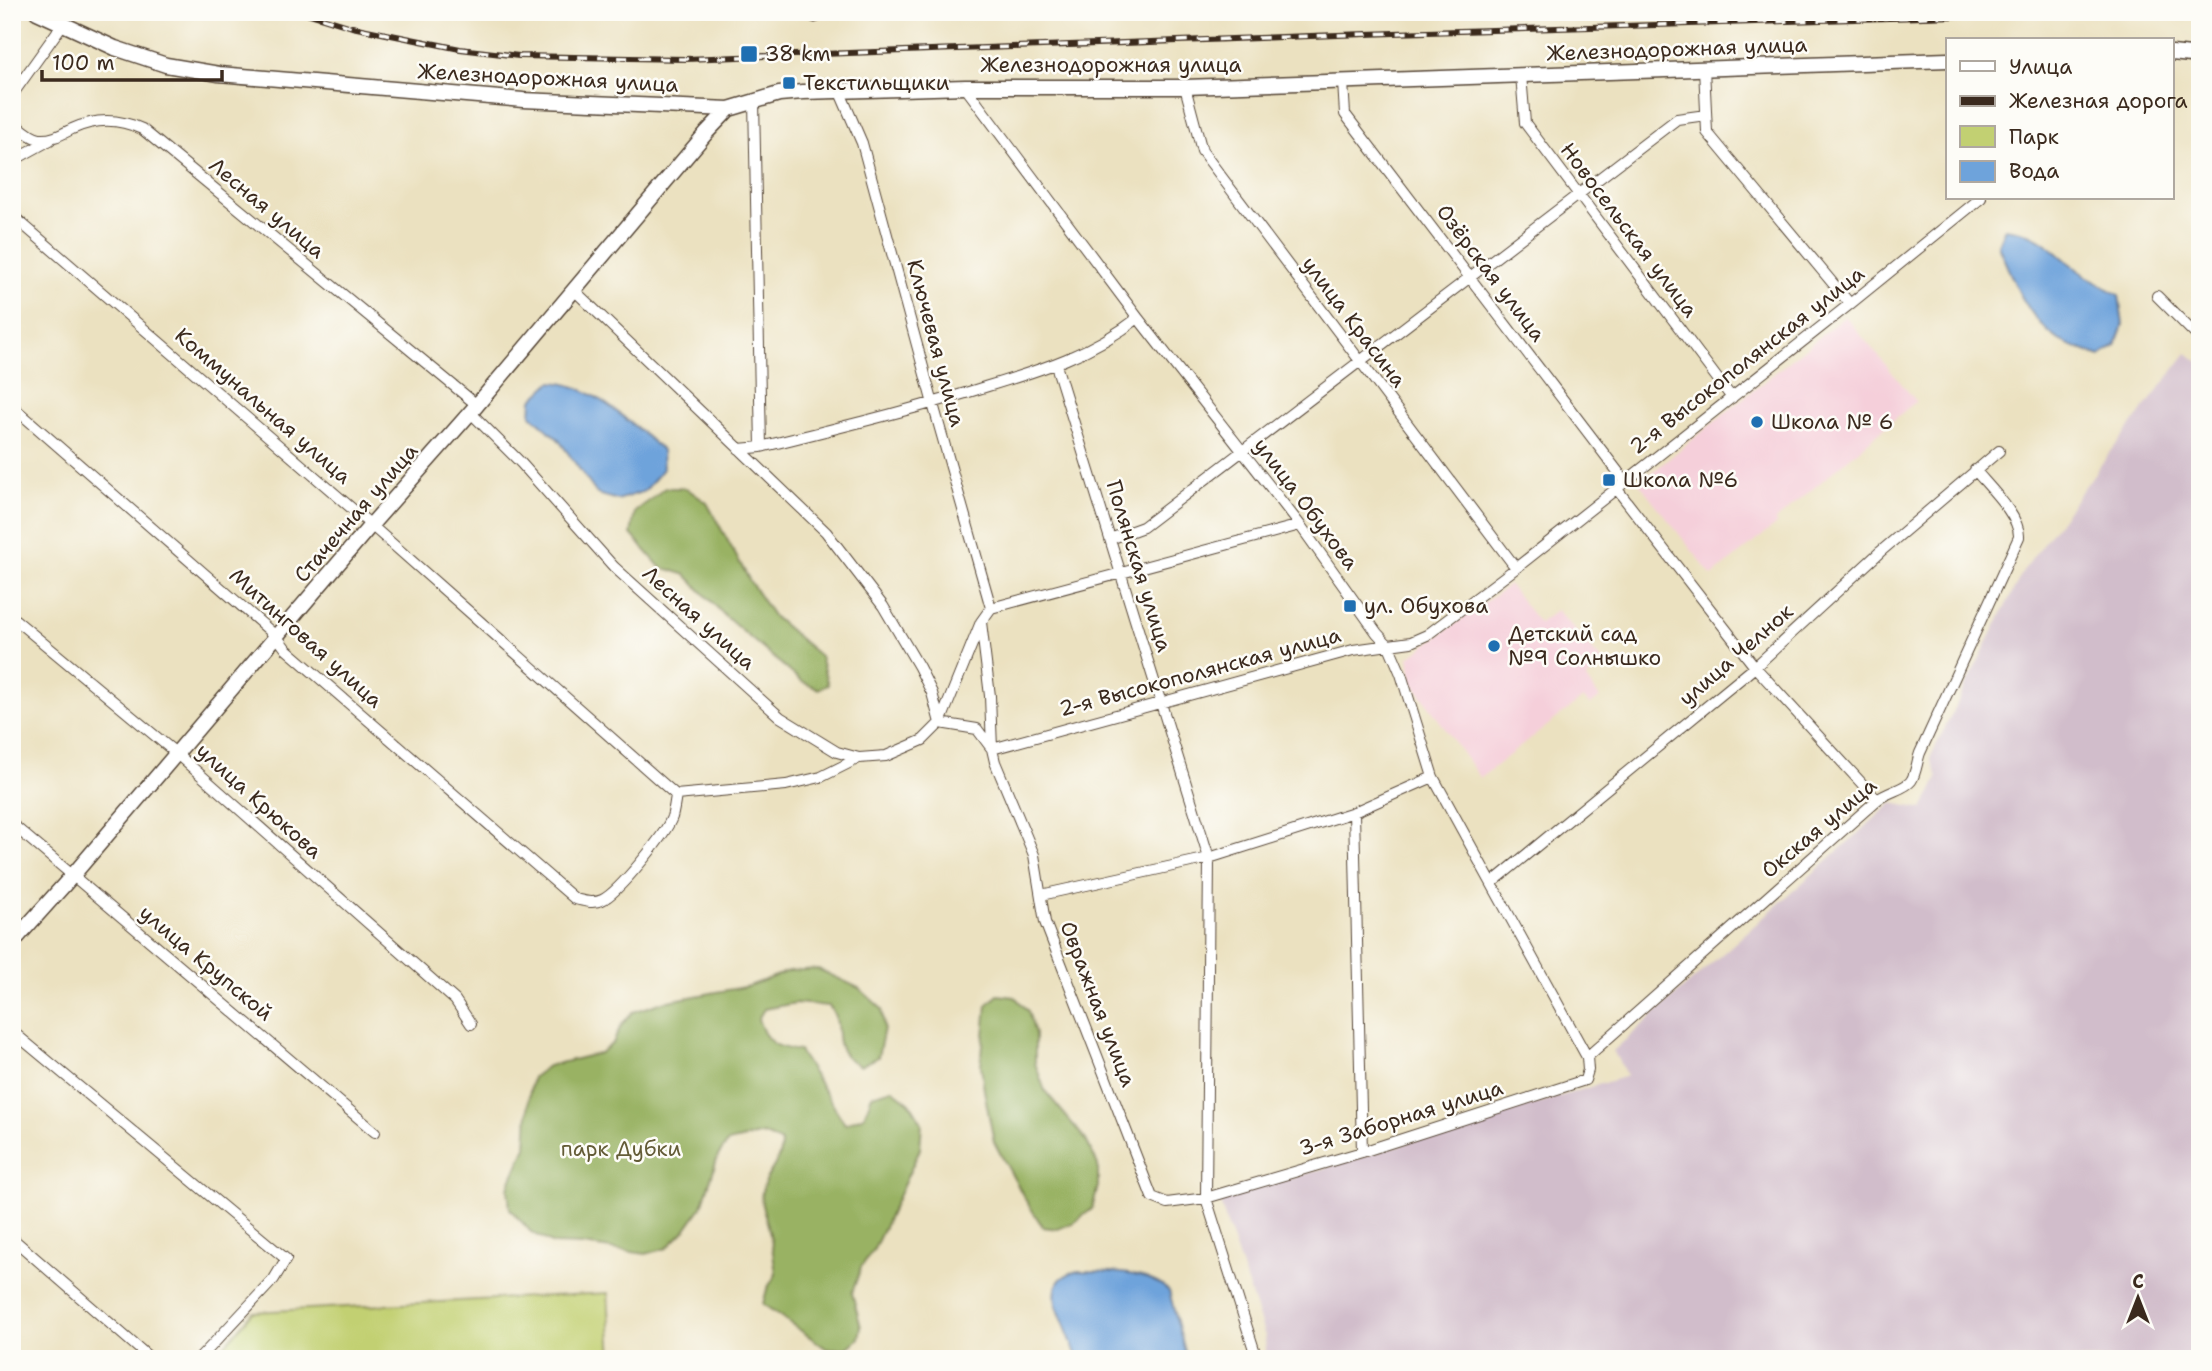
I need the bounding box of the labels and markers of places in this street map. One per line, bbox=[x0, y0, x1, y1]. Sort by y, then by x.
place label: 38 km bbox=[765, 40, 831, 68]
marker: 38 km bbox=[739, 44, 759, 64]
place label: Текстильщики bbox=[803, 69, 950, 97]
marker: Текстильщики bbox=[781, 75, 797, 91]
place label: Школа № 6 bbox=[1771, 408, 1893, 436]
marker: Школа № 6 bbox=[1749, 414, 1765, 430]
place label: Школа №6 bbox=[1623, 466, 1738, 494]
marker: Школа №6 bbox=[1601, 472, 1617, 488]
place label: ул. Обухова bbox=[1364, 592, 1488, 620]
marker: ул. Обухова bbox=[1342, 598, 1358, 614]
place label: Детский сад №9 Солнышко bbox=[1508, 620, 1661, 672]
marker: Детский сад №9 Солнышко bbox=[1486, 638, 1502, 654]

